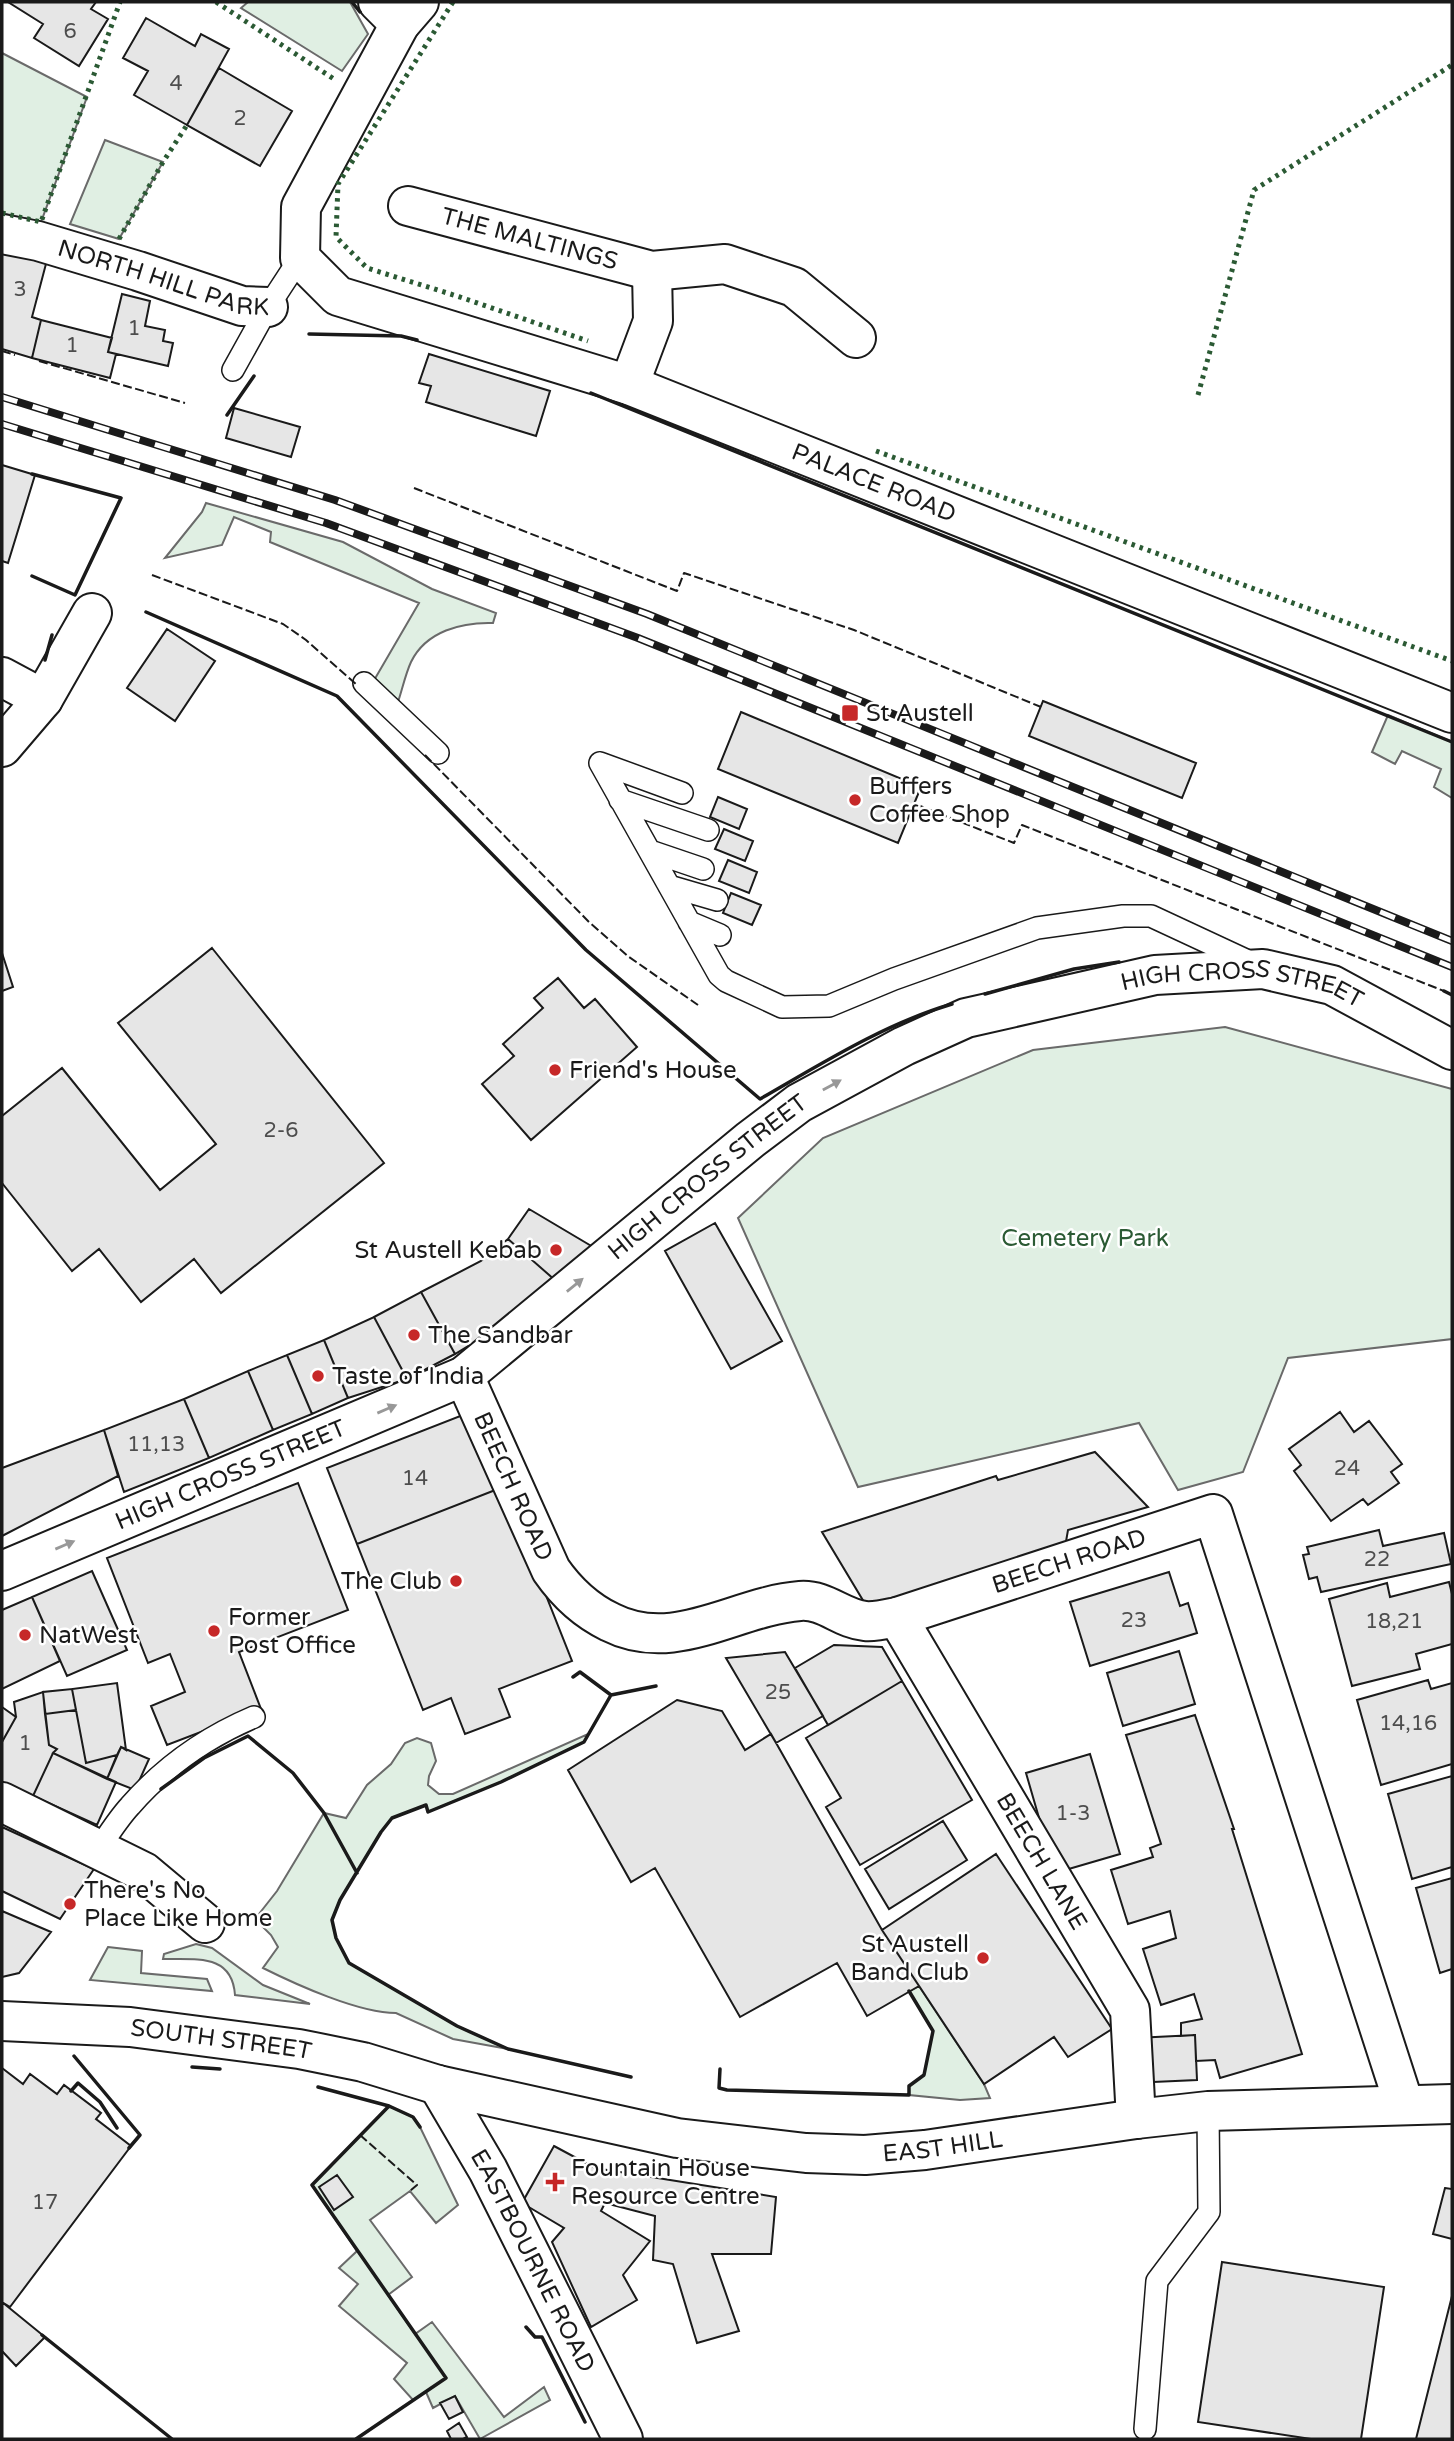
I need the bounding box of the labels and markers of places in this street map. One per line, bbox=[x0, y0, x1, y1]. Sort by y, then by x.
place label: St Austell bbox=[866, 699, 974, 728]
marker: St Austell bbox=[840, 703, 860, 723]
place label: Buffers Coffee Shop bbox=[869, 772, 1010, 829]
marker: Buffers Coffee Shop bbox=[847, 792, 863, 808]
place label: Friend's House bbox=[569, 1056, 737, 1085]
marker: Friend's House bbox=[547, 1062, 563, 1078]
place label: St Austell Kebab bbox=[355, 1236, 542, 1265]
marker: St Austell Kebab bbox=[548, 1242, 564, 1258]
place label: The Sandbar bbox=[428, 1321, 574, 1350]
marker: The Sandbar bbox=[406, 1327, 422, 1343]
place label: Taste of India bbox=[332, 1362, 484, 1391]
marker: Taste of India bbox=[310, 1368, 326, 1384]
place label: The Club bbox=[341, 1567, 442, 1596]
marker: The Club bbox=[448, 1573, 464, 1589]
place label: Former Post Office bbox=[228, 1603, 356, 1660]
place label: NatWest bbox=[39, 1621, 138, 1650]
marker: Former Post Office bbox=[206, 1623, 222, 1639]
marker: NatWest bbox=[17, 1627, 33, 1643]
place label: There's No Place Like Home bbox=[84, 1876, 272, 1933]
marker: There's No Place Like Home bbox=[62, 1896, 78, 1912]
place label: St Austell Band Club bbox=[850, 1930, 969, 1987]
marker: St Austell Band Club bbox=[975, 1950, 991, 1966]
place label: Fountain House Resource Centre bbox=[571, 2154, 760, 2211]
marker: Fountain House Resource Centre bbox=[545, 2172, 565, 2192]

